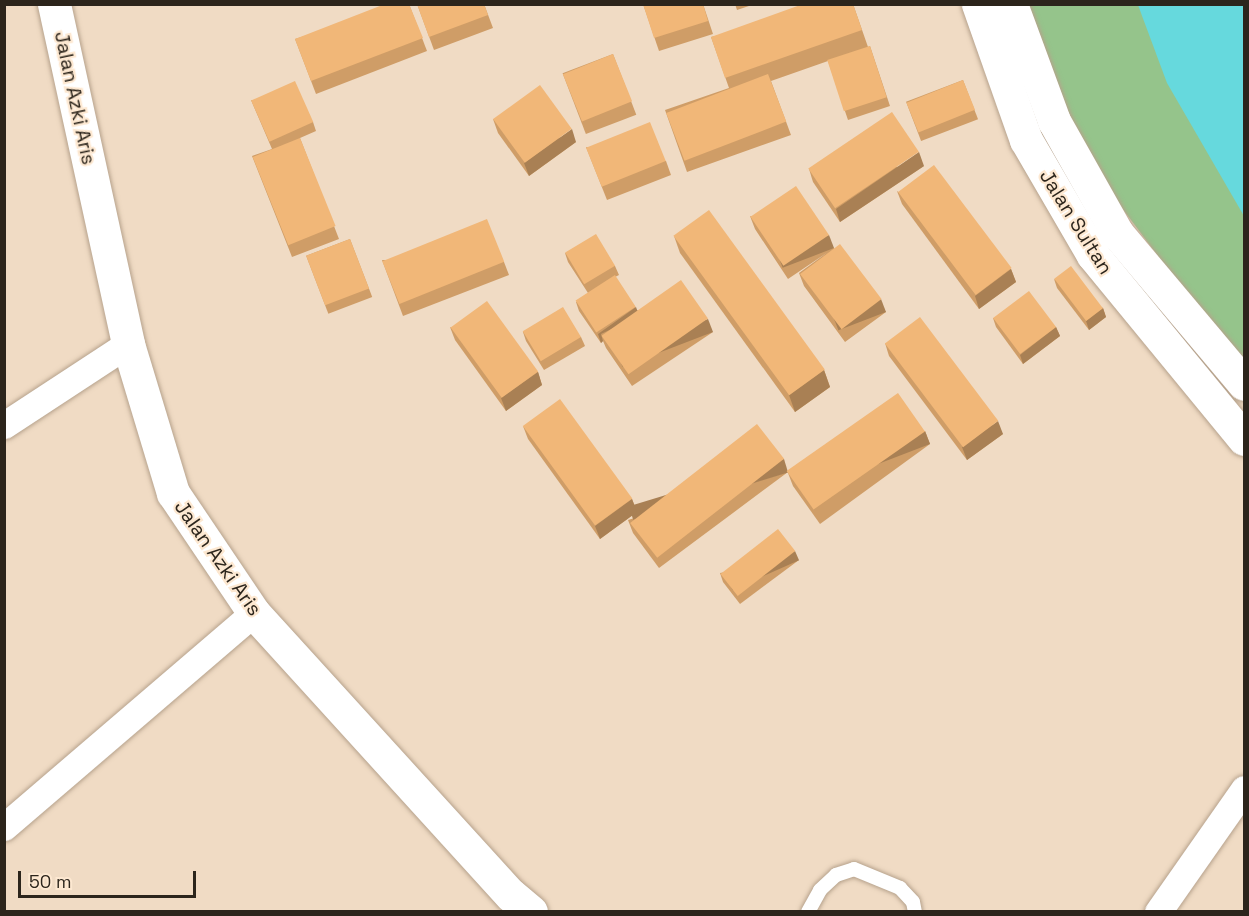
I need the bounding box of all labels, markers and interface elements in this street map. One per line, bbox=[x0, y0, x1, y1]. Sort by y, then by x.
street label: Jalan Azki Aris bbox=[49, 29, 101, 167]
street label: Jalan Sultan bbox=[1034, 165, 1118, 279]
street label: Jalan Azki Aris bbox=[169, 495, 267, 621]
scale bar bbox=[21, 859, 200, 897]
text: 50 m bbox=[29, 870, 71, 893]

